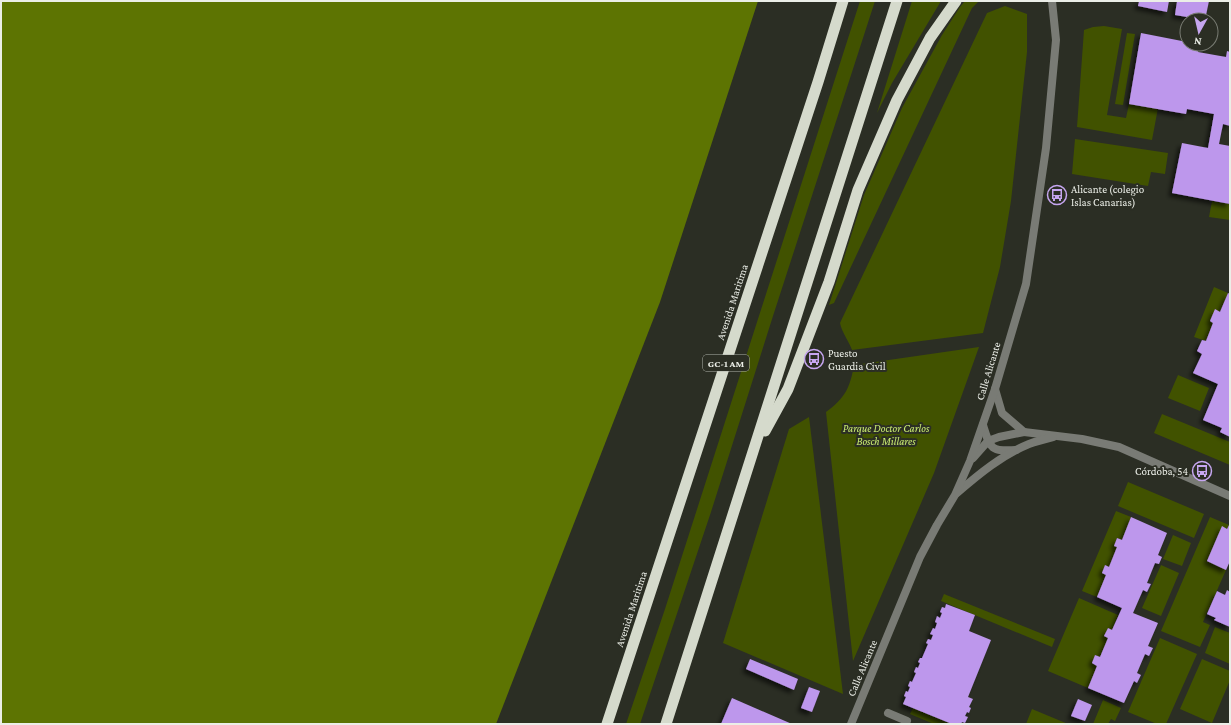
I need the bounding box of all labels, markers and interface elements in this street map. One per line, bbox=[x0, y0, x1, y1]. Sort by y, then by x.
north arrow bbox=[1179, 12, 1219, 52]
text: N bbox=[1193, 35, 1202, 48]
place label: Alicante (colegio Islas Canarias) bbox=[1071, 183, 1145, 209]
bus stop icon: Alicante (colegio Islas Canarias) bbox=[1046, 184, 1068, 206]
street label: Avenida Maritima bbox=[714, 263, 750, 341]
street label: Calle Alicante bbox=[973, 340, 1003, 402]
place label: Puesto Guardia Civil bbox=[828, 347, 886, 372]
bus stop icon: Puesto Guardia Civil bbox=[803, 348, 825, 370]
road number: GC-1 AM bbox=[703, 355, 749, 371]
park label: Parque Doctor Carlos Bosch Millares bbox=[843, 422, 930, 447]
bus stop icon: Córdoba, 54 bbox=[1191, 460, 1213, 482]
place label: Córdoba, 54 bbox=[1135, 465, 1188, 478]
street label: Avenida Maritima bbox=[613, 570, 649, 648]
street label: Calle Alicante bbox=[845, 638, 879, 698]

